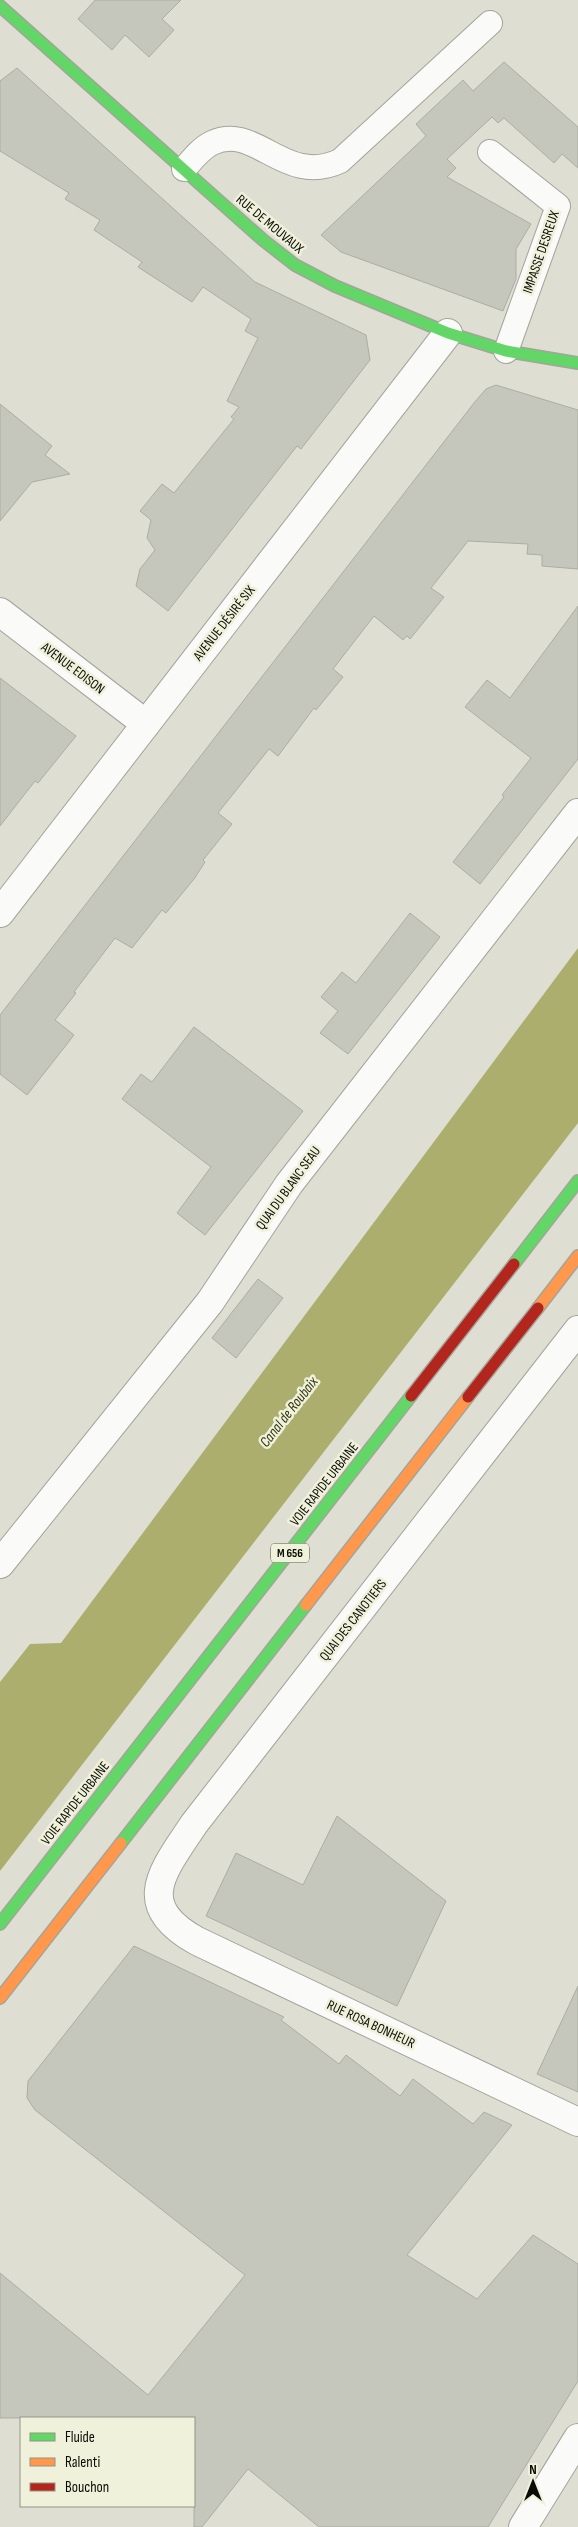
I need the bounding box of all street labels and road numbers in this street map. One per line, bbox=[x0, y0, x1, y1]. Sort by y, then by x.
street label: RUE DE MOUVAUX bbox=[233, 191, 307, 257]
street label: IMPASSE DESREUX bbox=[519, 208, 563, 296]
street label: AVENUE DÉSIRÉ SIX bbox=[189, 582, 259, 665]
street label: AVENUE EDISON bbox=[37, 638, 108, 697]
street label: QUAI DU BLANC SEAU bbox=[252, 1143, 324, 1233]
street label: VOIE RAPIDE URBAINE bbox=[286, 1439, 362, 1529]
road number: M 656 bbox=[271, 1544, 309, 1562]
street label: QUAI DES CANOTIERS bbox=[316, 1576, 390, 1664]
street label: VOIE RAPIDE URBAINE bbox=[37, 1758, 113, 1848]
street label: RUE ROSA BONHEUR bbox=[324, 1996, 418, 2052]

